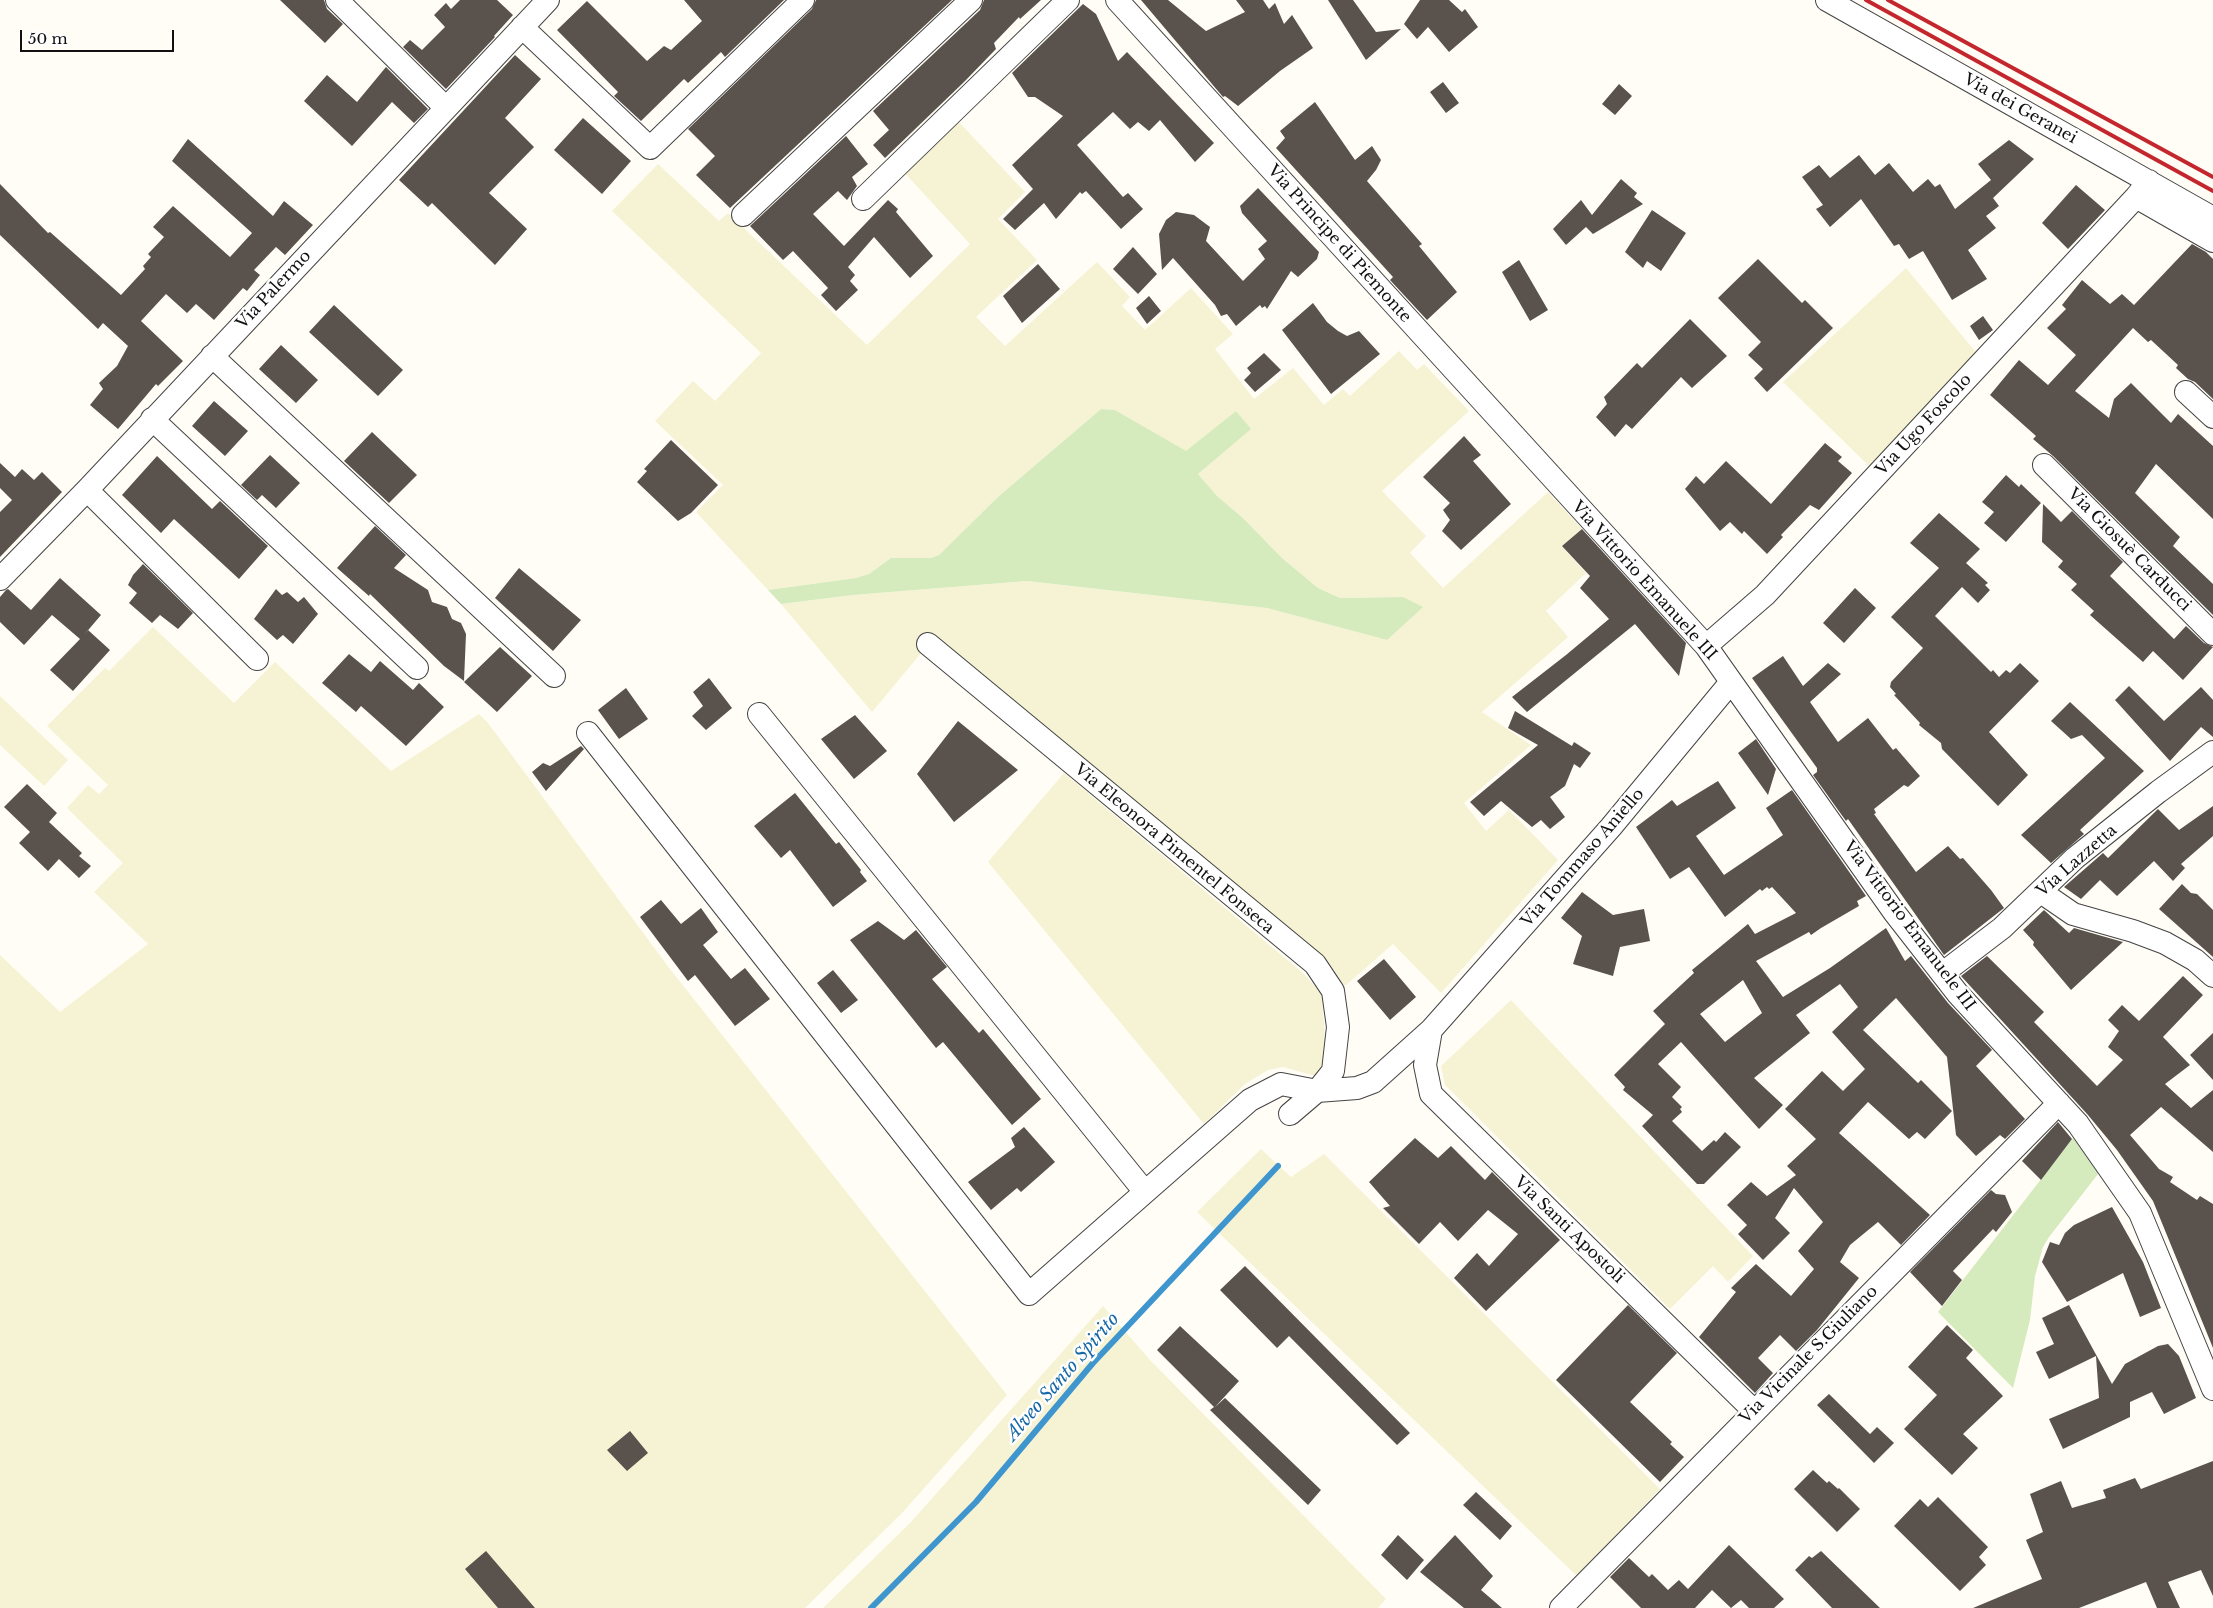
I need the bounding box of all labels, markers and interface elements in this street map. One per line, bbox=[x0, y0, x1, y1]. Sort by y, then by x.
scale bar bbox=[22, 20, 176, 52]
text: 50 m bbox=[28, 29, 68, 48]
street label: Via dei Geranei bbox=[1960, 70, 2080, 148]
street label: Via Principe di Piemonte bbox=[1263, 161, 1415, 327]
street label: Via Palermo bbox=[233, 247, 315, 333]
street label: Via Ugo Foscolo bbox=[1872, 370, 1976, 480]
street label: Via Giosuè Carducci bbox=[2063, 484, 2195, 616]
street label: Via Vittorio Emanuele III bbox=[1568, 498, 1720, 664]
street label: Via Eleonora Pimentel Fonseca bbox=[1070, 760, 1278, 938]
street label: Via Tommaso Aniello bbox=[1518, 785, 1648, 931]
street label: Via Lazzetta bbox=[2033, 821, 2121, 901]
street label: Via Vittorio Emanuele III bbox=[1839, 837, 1979, 1015]
street label: Via Santi Apostoli bbox=[1510, 1172, 1628, 1288]
street label: Via Vicinale S.Giuliano bbox=[1736, 1282, 1882, 1428]
water label: Alveo Santo Spirito bbox=[1002, 1309, 1124, 1445]

